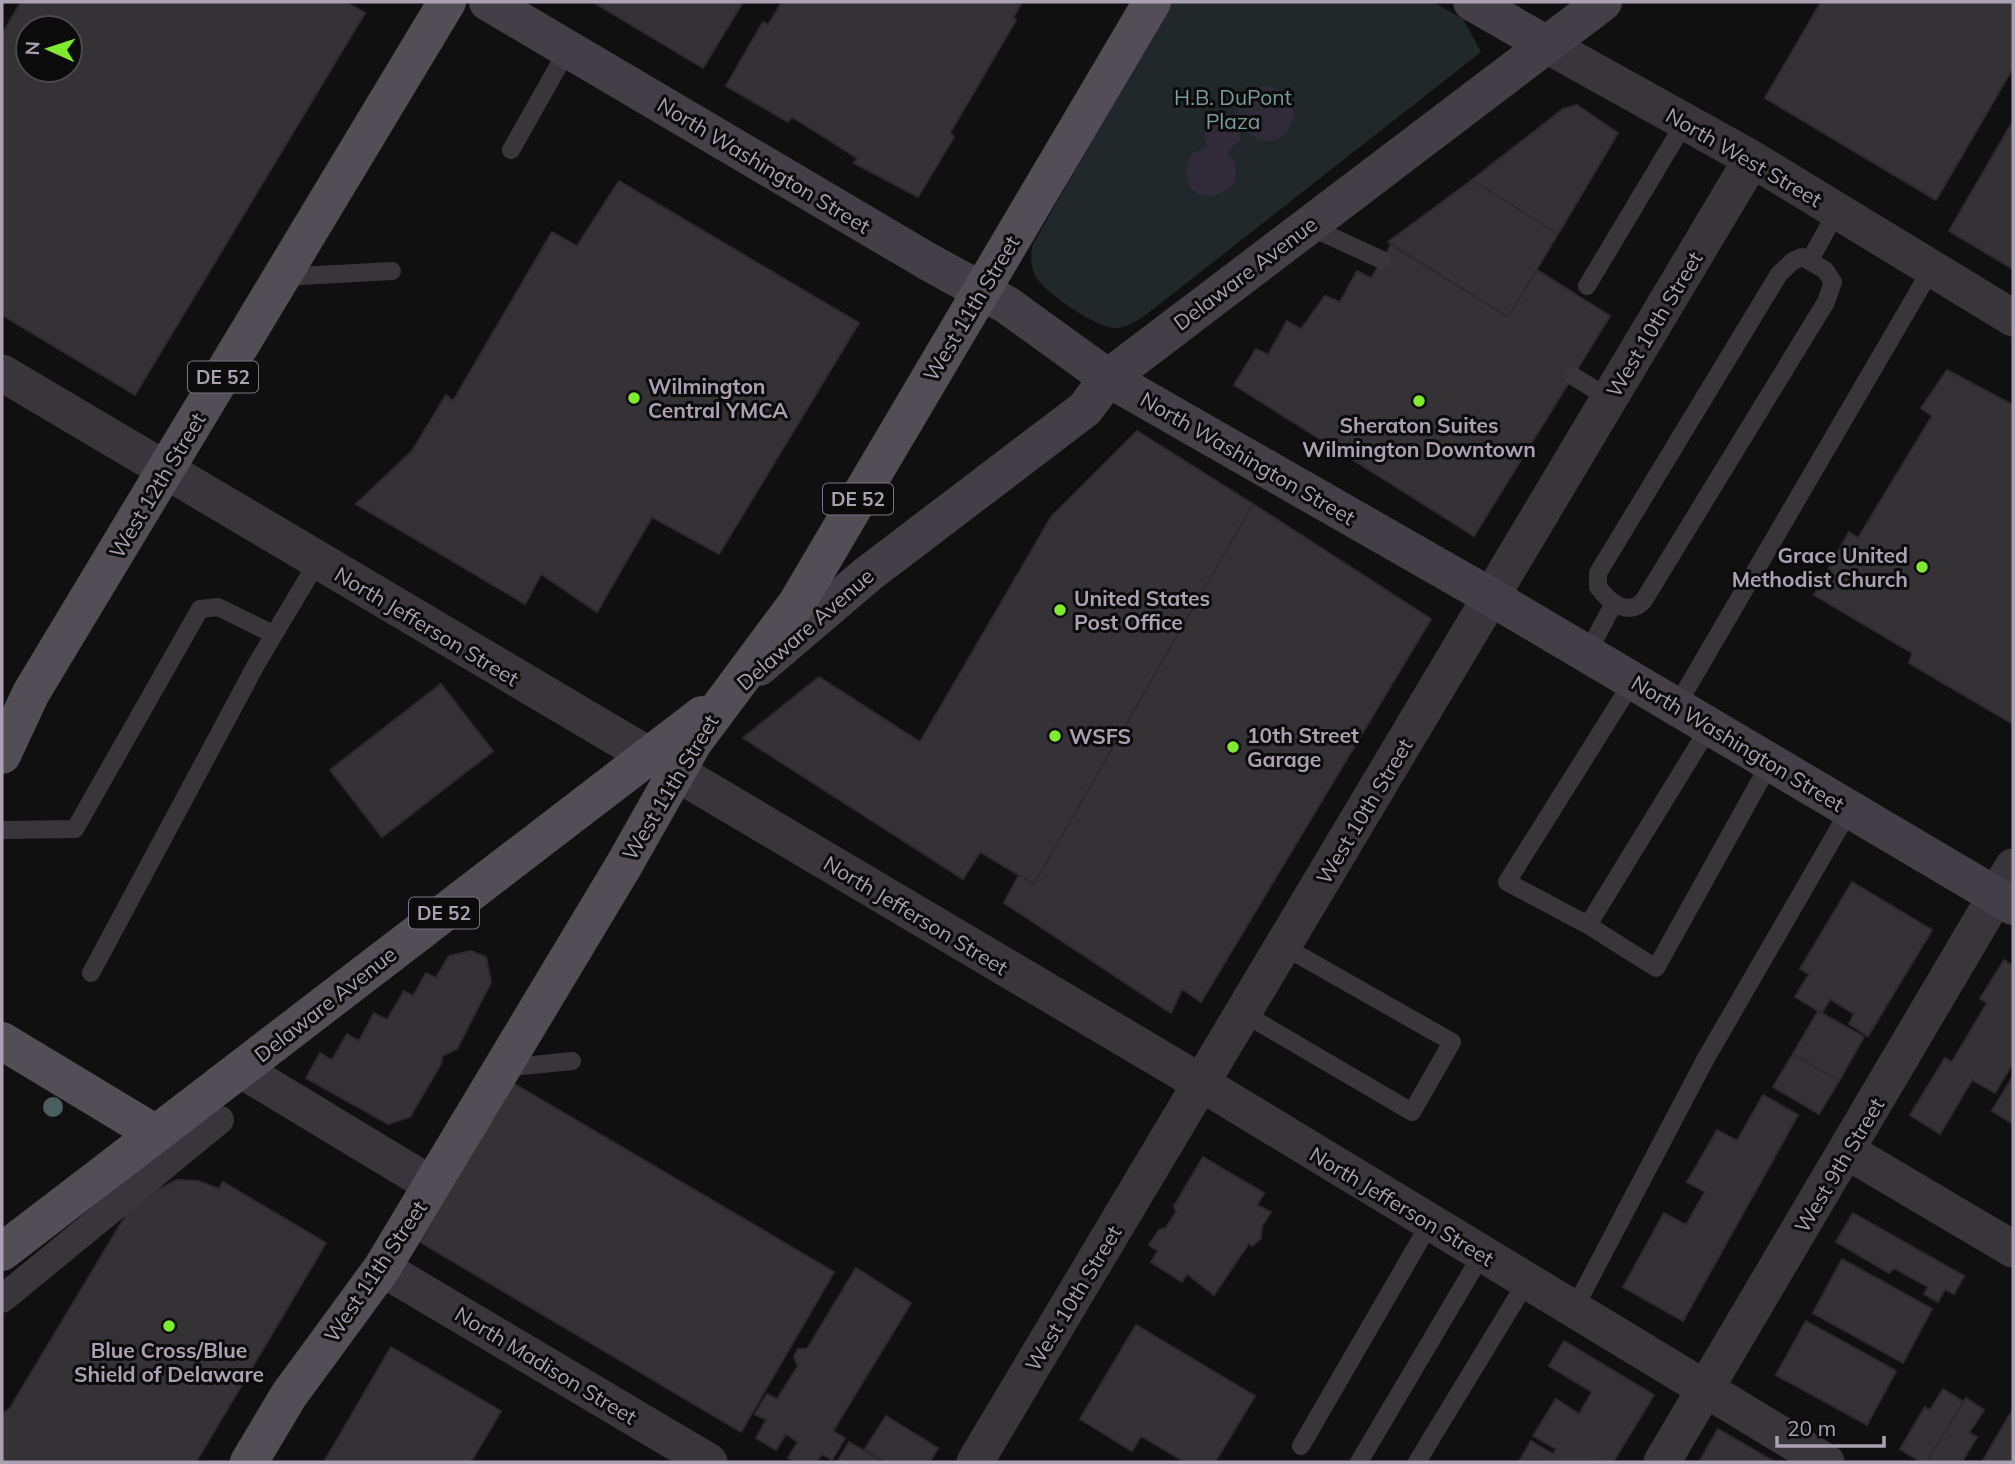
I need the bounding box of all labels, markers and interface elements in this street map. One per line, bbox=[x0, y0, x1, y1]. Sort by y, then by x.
north arrow bbox=[14, 14, 84, 84]
text: N bbox=[20, 40, 44, 56]
park label: H.B. DuPont Plaza bbox=[1174, 84, 1292, 134]
street label: North Washington Street bbox=[653, 91, 875, 239]
street label: North West Street bbox=[1661, 102, 1827, 212]
street label: Delaware Avenue bbox=[1168, 211, 1322, 335]
street label: West 11th Street bbox=[917, 231, 1025, 385]
street label: West 10th Street bbox=[1600, 247, 1708, 401]
road number: DE 52 bbox=[188, 362, 258, 392]
place label: Wilmington Central YMCA bbox=[648, 373, 788, 423]
street label: North Washington Street bbox=[1136, 386, 1360, 530]
marker: Wilmington Central YMCA bbox=[626, 390, 642, 406]
marker: Sheraton Suites Wilmington Downtown bbox=[1411, 393, 1427, 409]
street label: West 12th Street bbox=[103, 408, 211, 562]
place label: Sheraton Suites Wilmington Downtown bbox=[1302, 412, 1536, 462]
road number: DE 52 bbox=[823, 484, 893, 514]
place label: Grace United Methodist Church bbox=[1732, 542, 1908, 592]
marker: Grace United Methodist Church bbox=[1914, 559, 1930, 575]
street label: North Jefferson Street bbox=[330, 561, 524, 691]
street label: Delaware Avenue bbox=[731, 563, 879, 695]
place label: United States Post Office bbox=[1074, 585, 1210, 635]
marker: United States Post Office bbox=[1052, 602, 1068, 618]
street label: North Washington Street bbox=[1627, 669, 1849, 817]
street label: West 11th Street bbox=[616, 710, 724, 864]
place label: 10th Street Garage bbox=[1247, 722, 1359, 772]
place label: WSFS bbox=[1069, 723, 1131, 749]
marker: WSFS bbox=[1047, 728, 1063, 744]
street label: West 10th Street bbox=[1310, 734, 1418, 888]
marker: 10th Street Garage bbox=[1225, 739, 1241, 755]
street label: North Jefferson Street bbox=[819, 850, 1013, 980]
road number: DE 52 bbox=[409, 897, 479, 928]
street label: Delaware Avenue bbox=[249, 941, 401, 1067]
street label: West 9th Street bbox=[1789, 1093, 1889, 1237]
street label: North Jefferson Street bbox=[1305, 1141, 1499, 1271]
street label: West 11th Street bbox=[318, 1195, 432, 1347]
street label: West 10th Street bbox=[1019, 1221, 1127, 1375]
street label: North Madison Street bbox=[450, 1300, 642, 1430]
marker: Blue Cross/Blue Shield of Delaware bbox=[161, 1318, 177, 1334]
place label: Blue Cross/Blue Shield of Delaware bbox=[74, 1337, 264, 1387]
scale bar bbox=[1777, 1404, 1884, 1448]
text: 20 m bbox=[1787, 1415, 1836, 1441]

